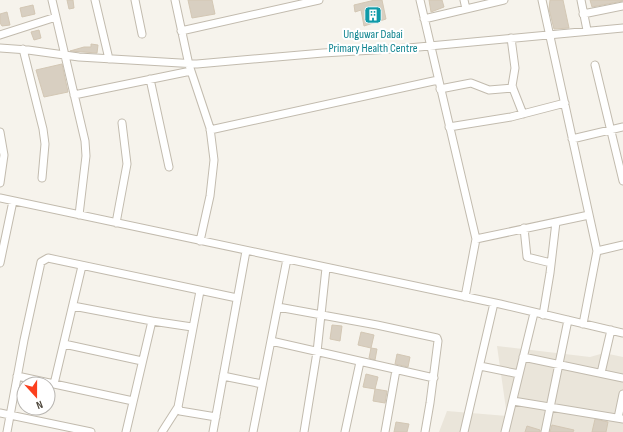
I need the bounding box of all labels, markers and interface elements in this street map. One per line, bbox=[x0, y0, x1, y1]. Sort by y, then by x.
building icon: Unguwar Dabai Primary Health Centre bbox=[363, 5, 383, 25]
place label: Unguwar Dabai Primary Health Centre bbox=[328, 27, 418, 56]
north arrow bbox=[16, 376, 56, 416]
text: N bbox=[34, 398, 44, 412]

